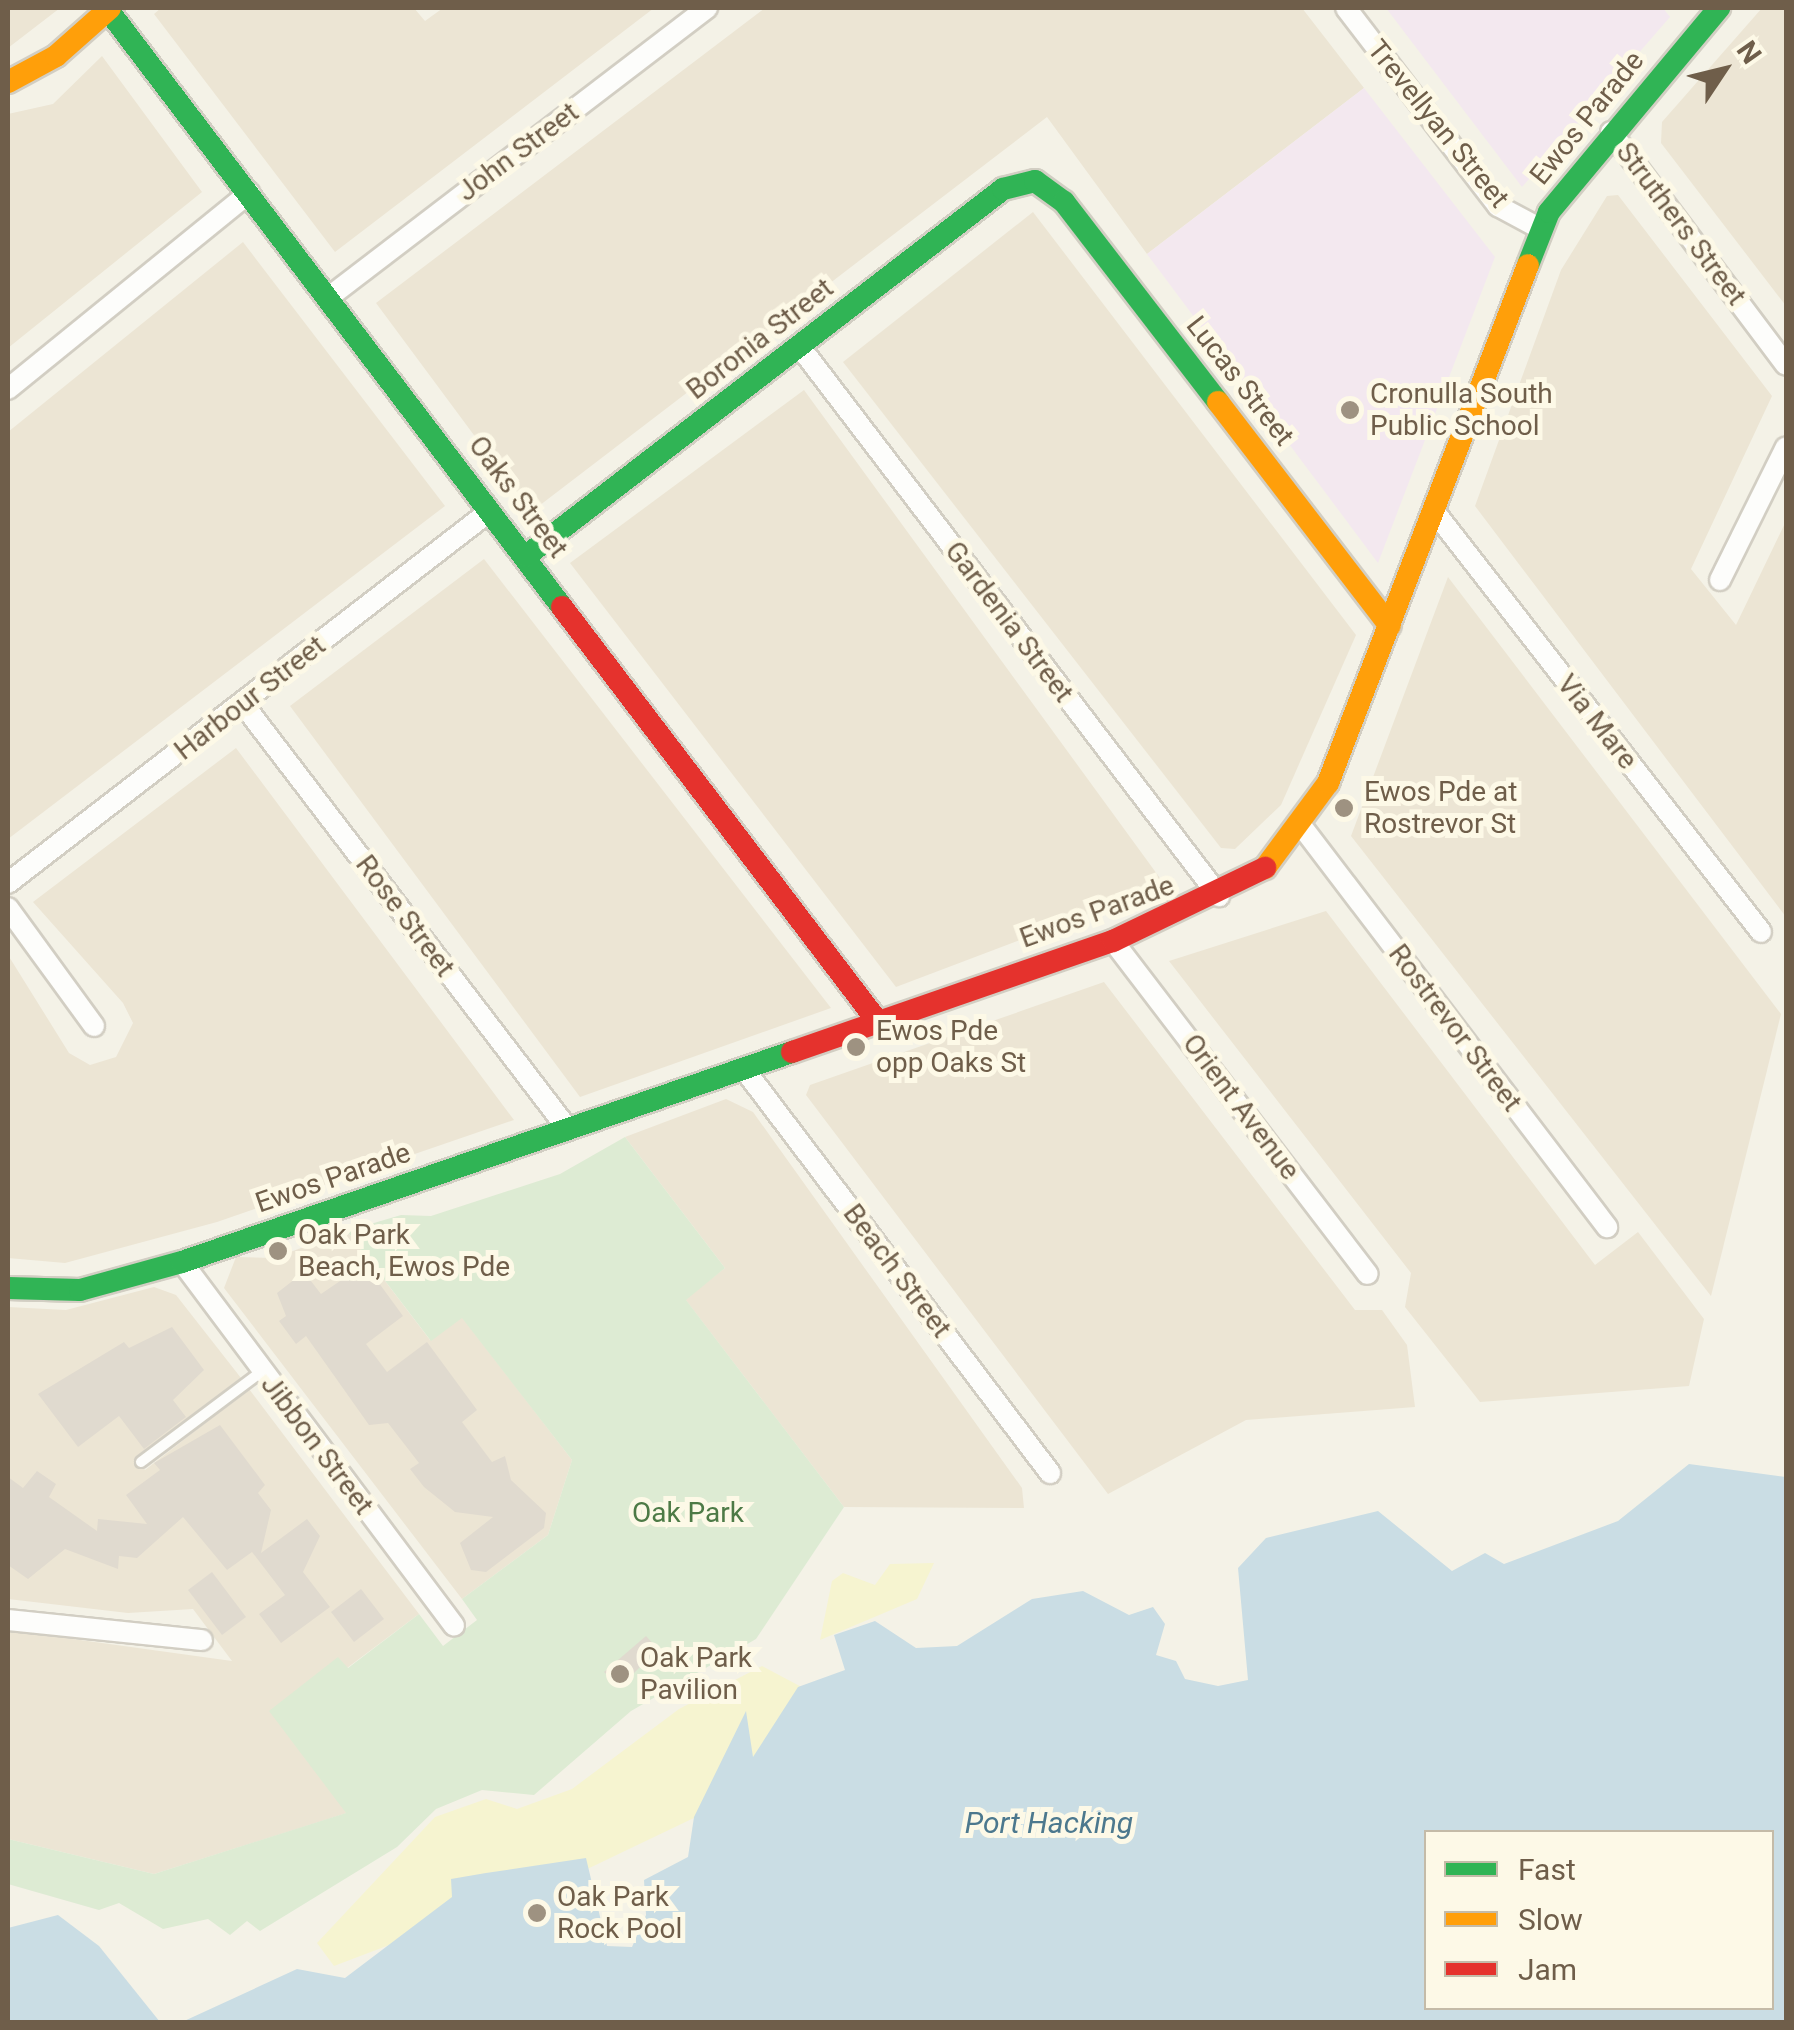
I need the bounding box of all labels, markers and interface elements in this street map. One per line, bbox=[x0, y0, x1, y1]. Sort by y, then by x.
north arrow bbox=[1674, 20, 1774, 120]
street label: Trevellyan Street bbox=[1360, 33, 1516, 215]
text: N bbox=[1730, 35, 1768, 70]
street label: Ewos Parade bbox=[1523, 45, 1651, 191]
street label: John Street bbox=[451, 96, 585, 208]
street label: Struthers Street bbox=[1609, 136, 1753, 312]
street label: Boronia Street bbox=[680, 271, 840, 407]
street label: Lucas Street bbox=[1179, 310, 1301, 452]
place label: Cronulla South Public School bbox=[1370, 377, 1553, 443]
marker: Cronulla South Public School bbox=[1339, 399, 1361, 421]
street label: Oaks Street bbox=[461, 429, 575, 565]
street label: Gardenia Street bbox=[938, 535, 1080, 709]
street label: Harbour Street bbox=[168, 629, 332, 767]
street label: Via Mare bbox=[1550, 668, 1644, 776]
place label: Ewos Pde at Rostrevor St bbox=[1364, 775, 1517, 841]
marker: Ewos Pde at Rostrevor St bbox=[1333, 797, 1355, 819]
street label: Rose Street bbox=[348, 849, 462, 983]
street label: Ewos Parade bbox=[1015, 869, 1179, 955]
street label: Rostrevor Street bbox=[1381, 938, 1529, 1118]
place label: Ewos Pde opp Oaks St bbox=[876, 1014, 1026, 1080]
street label: Orient Avenue bbox=[1175, 1028, 1307, 1186]
marker: Ewos Pde opp Oaks St bbox=[845, 1036, 867, 1058]
street label: Ewos Parade bbox=[251, 1136, 415, 1220]
street label: Beach Street bbox=[836, 1198, 958, 1344]
place label: Oak Park Beach, Ewos Pde bbox=[298, 1218, 510, 1284]
marker: Oak Park Beach, Ewos Pde bbox=[267, 1240, 289, 1262]
street label: Jibbon Street bbox=[254, 1369, 380, 1521]
park label: Oak Park bbox=[632, 1496, 744, 1530]
place label: Oak Park Pavilion bbox=[640, 1641, 752, 1707]
marker: Oak Park Pavilion bbox=[609, 1663, 631, 1685]
water label: Port Hacking bbox=[965, 1805, 1133, 1841]
legend bbox=[1424, 1830, 1774, 2010]
text: Fast bbox=[1518, 1852, 1576, 1887]
place label: Oak Park Rock Pool bbox=[557, 1880, 682, 1946]
marker: Oak Park Rock Pool bbox=[526, 1902, 548, 1924]
text: Slow bbox=[1518, 1902, 1583, 1937]
text: Jam bbox=[1518, 1952, 1577, 1987]

